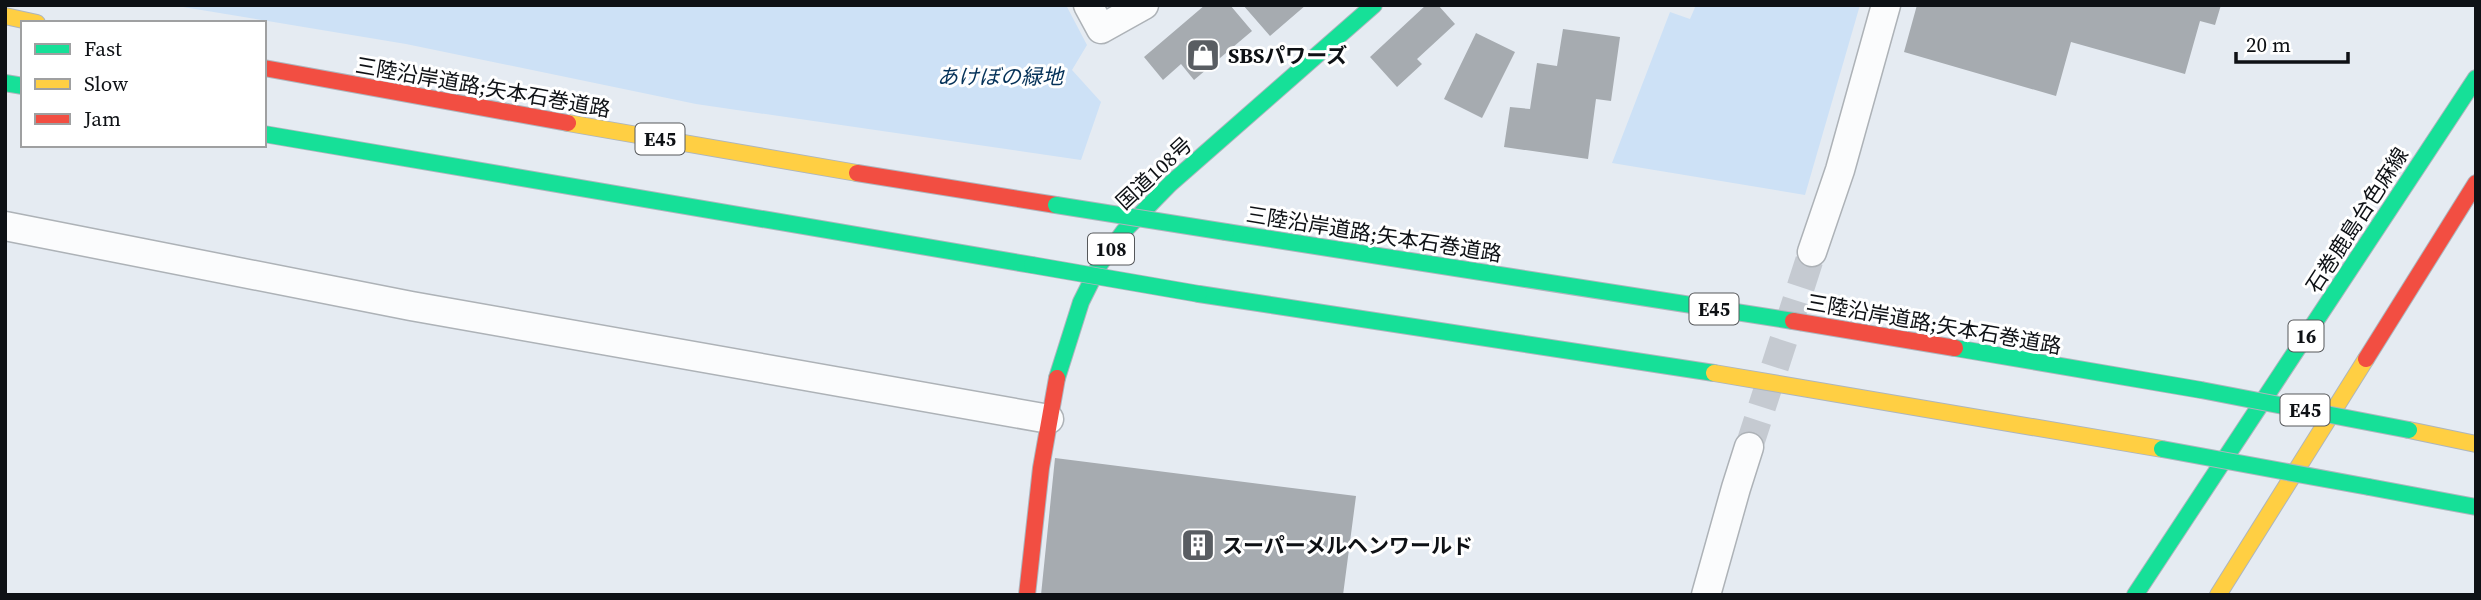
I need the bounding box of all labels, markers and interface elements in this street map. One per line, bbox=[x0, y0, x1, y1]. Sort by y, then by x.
legend bbox=[21, 21, 266, 147]
scale bar bbox=[2236, 21, 2348, 65]
text: 20 m bbox=[2246, 30, 2291, 59]
text: Fast bbox=[84, 34, 122, 63]
shop icon: SBSパワーズ bbox=[1184, 36, 1222, 74]
place label: SBSパワーズ bbox=[1228, 41, 1347, 70]
street label: 三陸沿岸道路;矢本石巻道路 bbox=[353, 50, 613, 124]
park label: あけぼの緑地 bbox=[937, 62, 1065, 91]
text: Slow bbox=[84, 69, 128, 98]
text: Jam bbox=[83, 104, 121, 133]
road number: E45 bbox=[636, 124, 684, 154]
street label: 国道108号 bbox=[1110, 130, 1198, 216]
street label: 石巻鹿島台色麻線 bbox=[2299, 142, 2415, 298]
street label: 三陸沿岸道路;矢本石巻道路 bbox=[1244, 199, 1504, 269]
road number: 108 bbox=[1088, 233, 1134, 264]
street label: 三陸沿岸道路;矢本石巻道路 bbox=[1804, 287, 2064, 361]
road number: E45 bbox=[1690, 294, 1738, 324]
road number: 16 bbox=[2288, 320, 2324, 352]
road number: E45 bbox=[2280, 394, 2330, 426]
building icon: スーパーメルヘンワールド bbox=[1179, 526, 1217, 564]
place label: スーパーメルヘンワールド bbox=[1222, 531, 1473, 560]

